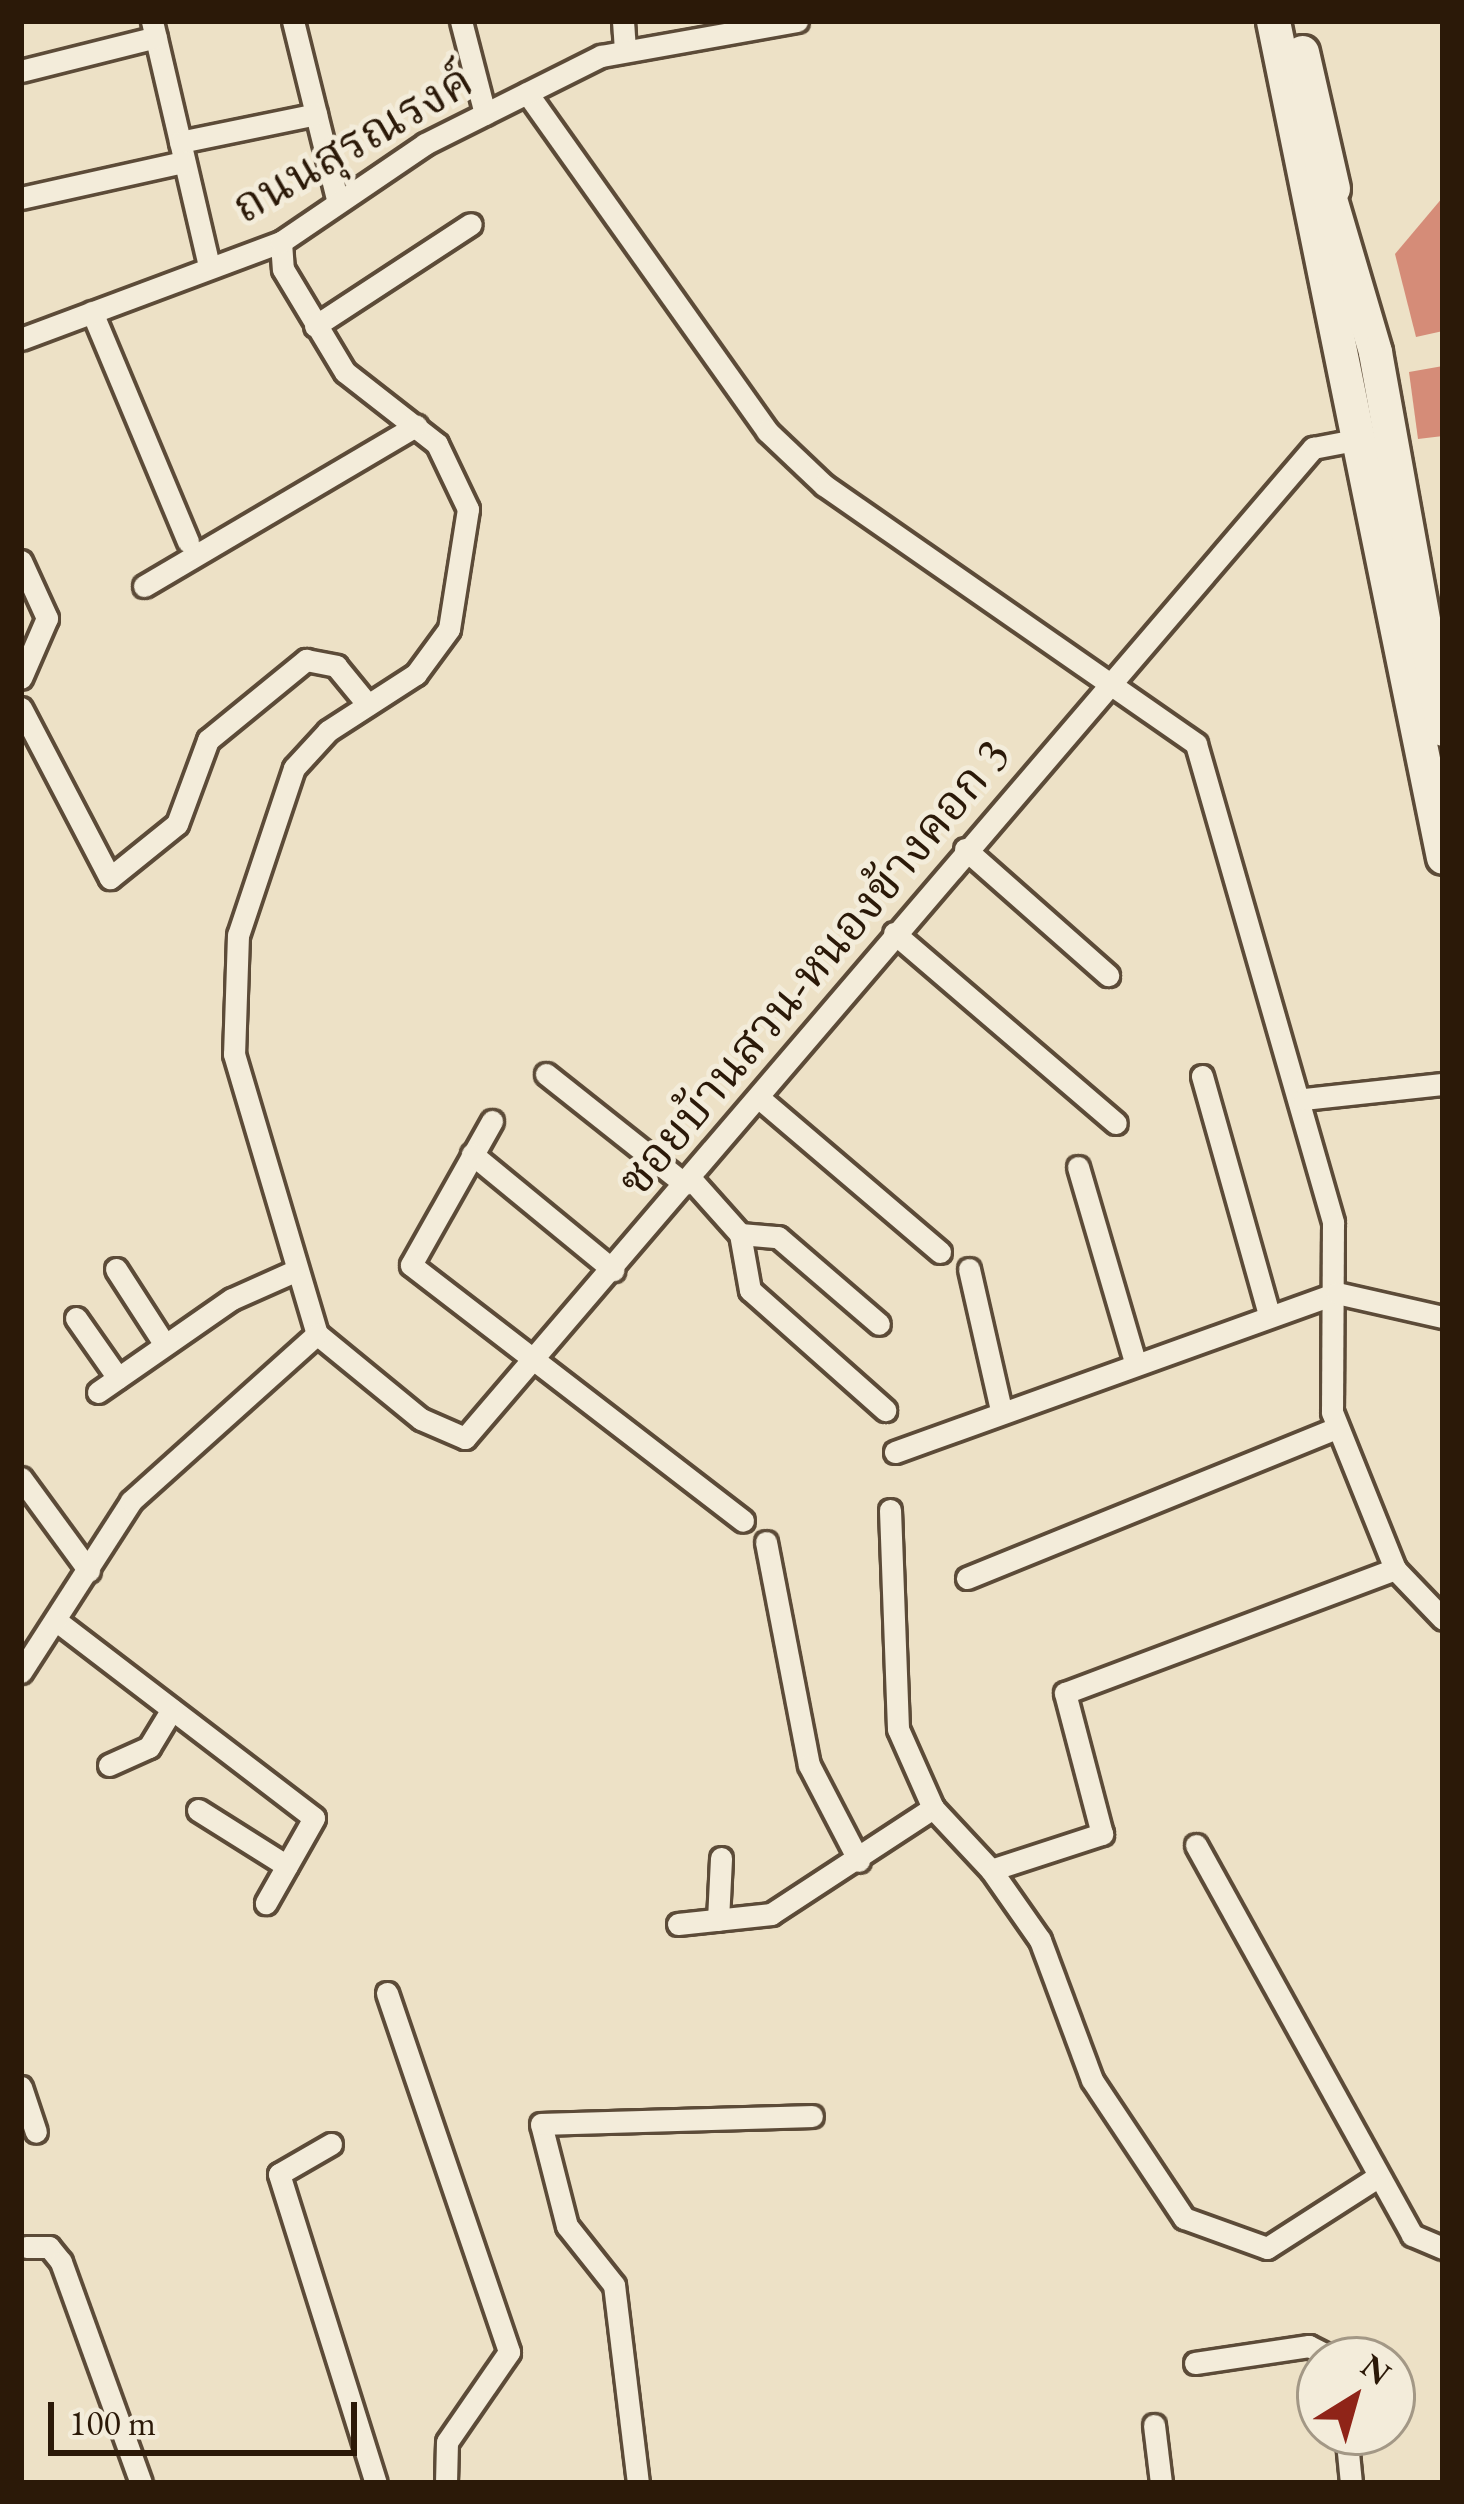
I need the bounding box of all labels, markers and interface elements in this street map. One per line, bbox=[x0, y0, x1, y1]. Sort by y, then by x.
street label: ถนนสุรณรงค์ bbox=[221, 51, 483, 235]
street label: ซอยบ้านสวน-หนองข้างคอก 3 bbox=[605, 727, 1021, 1207]
north arrow bbox=[1296, 2336, 1416, 2456]
text: N bbox=[1353, 2344, 1400, 2394]
scale bar bbox=[54, 2378, 363, 2452]
text: 100 m bbox=[69, 2399, 156, 2446]

